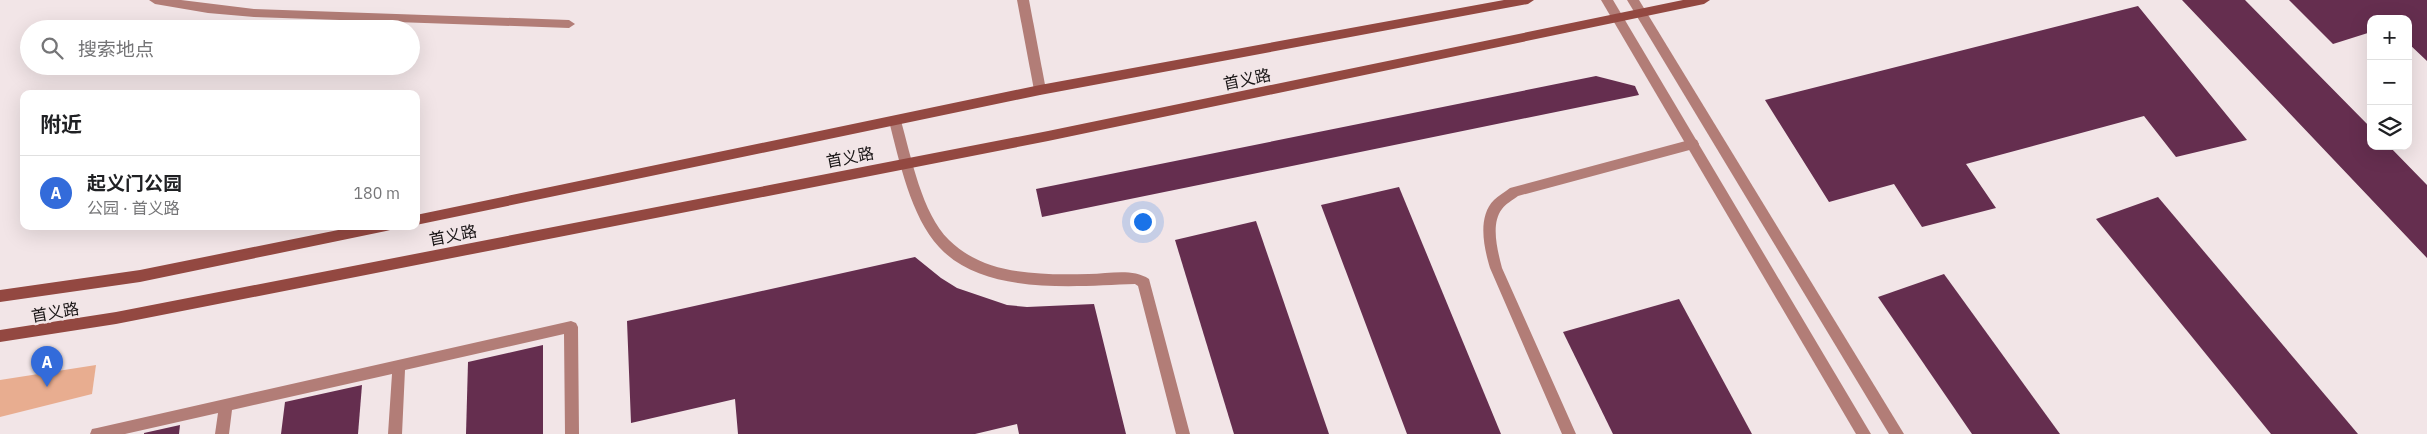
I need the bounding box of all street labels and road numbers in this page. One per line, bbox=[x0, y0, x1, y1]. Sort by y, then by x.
street label: 首义路 bbox=[1221, 64, 1273, 94]
street label: 首义路 bbox=[825, 143, 875, 171]
street label: 首义路 bbox=[428, 221, 478, 249]
street label: 首义路 bbox=[30, 298, 80, 326]

